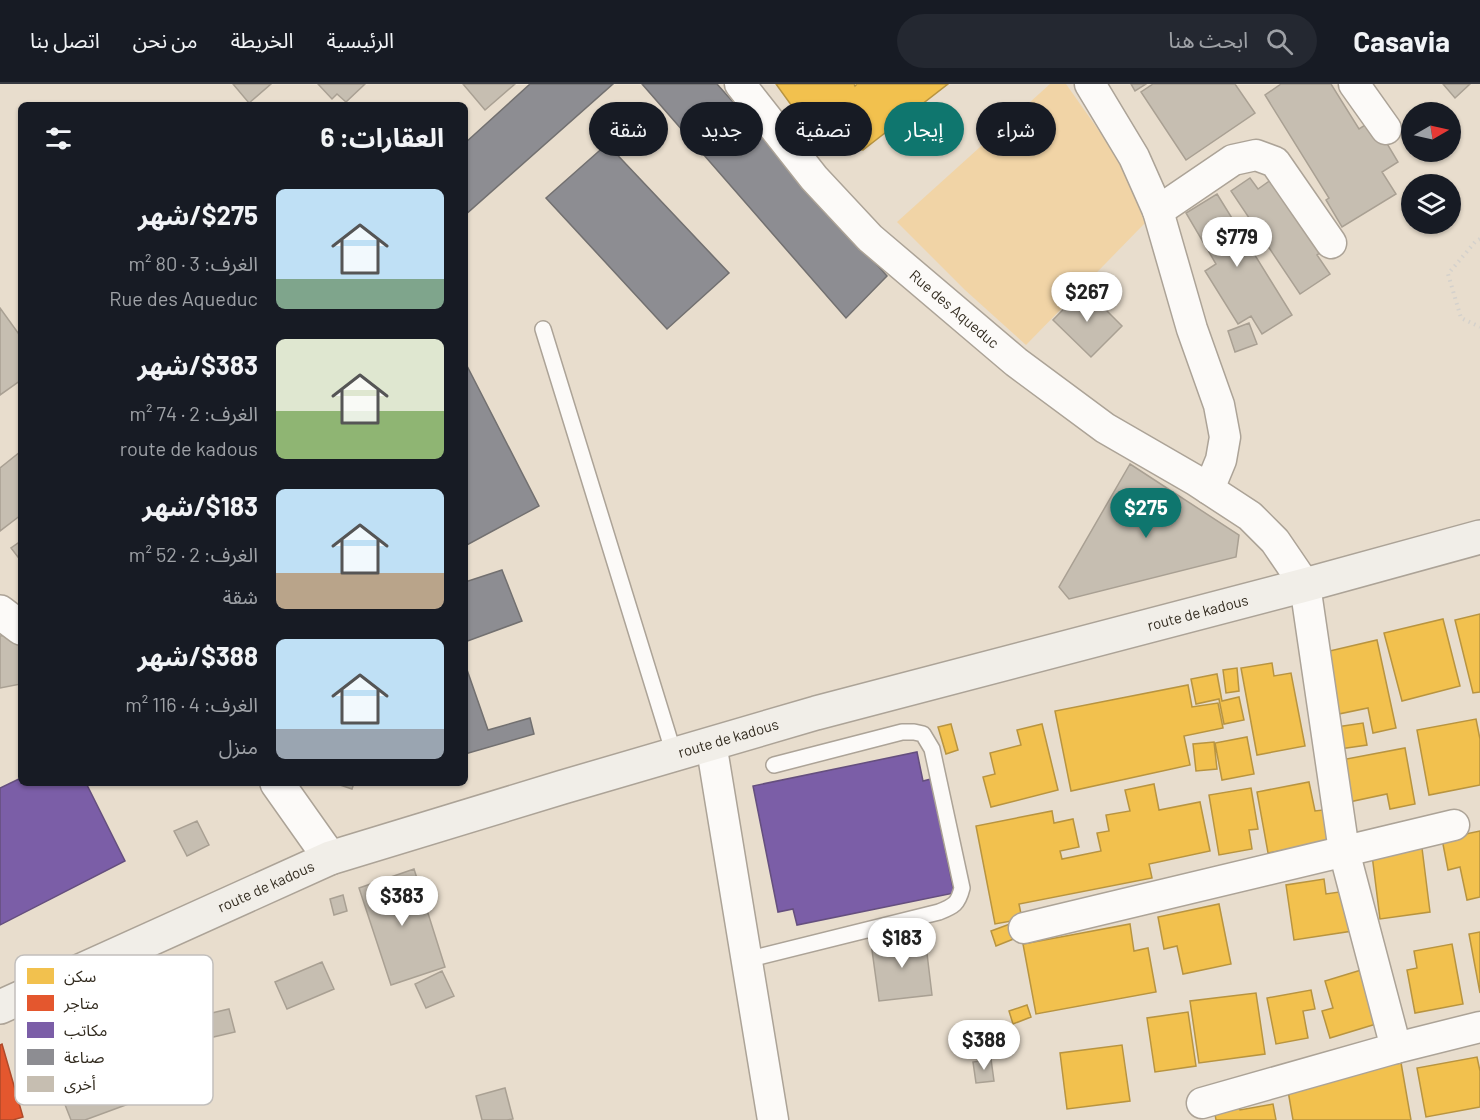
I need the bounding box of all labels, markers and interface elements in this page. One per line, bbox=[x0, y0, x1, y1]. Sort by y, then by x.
search box bbox=[897, 14, 1317, 68]
text: Casavia bbox=[1353, 24, 1450, 58]
icon: search bbox=[1263, 25, 1296, 58]
text: ابحث هنا bbox=[1168, 26, 1248, 52]
text: اتصل بنا bbox=[30, 27, 100, 52]
text: من نحن bbox=[133, 27, 198, 52]
text: الخريطة bbox=[231, 27, 294, 52]
text: الرئيسية bbox=[327, 27, 394, 52]
chip: شقة bbox=[589, 102, 668, 156]
chip: جديد bbox=[680, 102, 763, 156]
chip: تصفية bbox=[775, 102, 872, 156]
chip: إيجار bbox=[884, 102, 964, 156]
chip: شراء bbox=[976, 102, 1056, 156]
north arrow bbox=[1401, 102, 1461, 162]
map controls bbox=[1401, 102, 1461, 234]
text: العقارات: 6 bbox=[320, 121, 444, 152]
icon: filters bbox=[42, 122, 75, 155]
button: layers bbox=[1401, 174, 1461, 234]
text: $275/شهر bbox=[138, 199, 258, 230]
icon: home bbox=[324, 213, 396, 285]
pin: $779 bbox=[1201, 217, 1273, 268]
text: $779 bbox=[1216, 224, 1258, 248]
text: الغرف: 3 · 80 m² bbox=[129, 251, 258, 275]
street label: Rue des Aqueduc bbox=[906, 266, 1003, 352]
pin: $267 bbox=[1051, 272, 1123, 323]
text: $267 bbox=[1065, 279, 1109, 303]
text: Rue des Aqueduc bbox=[109, 286, 258, 310]
text: $383/شهر bbox=[137, 349, 258, 380]
icon: home bbox=[324, 363, 396, 435]
text: الغرف: 2 · 74 m² bbox=[129, 401, 258, 425]
text: route de kadous bbox=[120, 436, 258, 460]
pin: $275 bbox=[1110, 488, 1182, 539]
text: $183/شهر bbox=[142, 490, 258, 521]
text: $275 bbox=[1124, 495, 1168, 519]
icon: home bbox=[324, 513, 396, 585]
text: الغرف: 2 · 52 m² bbox=[129, 542, 258, 566]
text: شقة bbox=[223, 584, 258, 608]
street label: route de kadous bbox=[1145, 590, 1250, 634]
text: $388/شهر bbox=[137, 640, 258, 671]
icon: home bbox=[324, 663, 396, 735]
text: الغرف: 4 · 116 m² bbox=[125, 692, 258, 716]
street label: route de kadous bbox=[676, 714, 780, 761]
text: منزل bbox=[219, 734, 258, 758]
street label: route de kadous bbox=[215, 856, 317, 915]
pin: $383 bbox=[366, 876, 438, 927]
text: $383 bbox=[380, 883, 424, 907]
pin: $183 bbox=[866, 918, 938, 969]
text: $183 bbox=[882, 925, 922, 949]
legend bbox=[15, 955, 213, 1105]
text: سكن bbox=[64, 966, 96, 986]
text: متاجر bbox=[63, 993, 99, 1013]
text: مكاتب bbox=[64, 1020, 107, 1039]
pin: $388 bbox=[948, 1020, 1020, 1071]
text: $388 bbox=[962, 1027, 1006, 1051]
text: صناعة bbox=[64, 1047, 104, 1066]
text: أخرى bbox=[64, 1074, 96, 1094]

